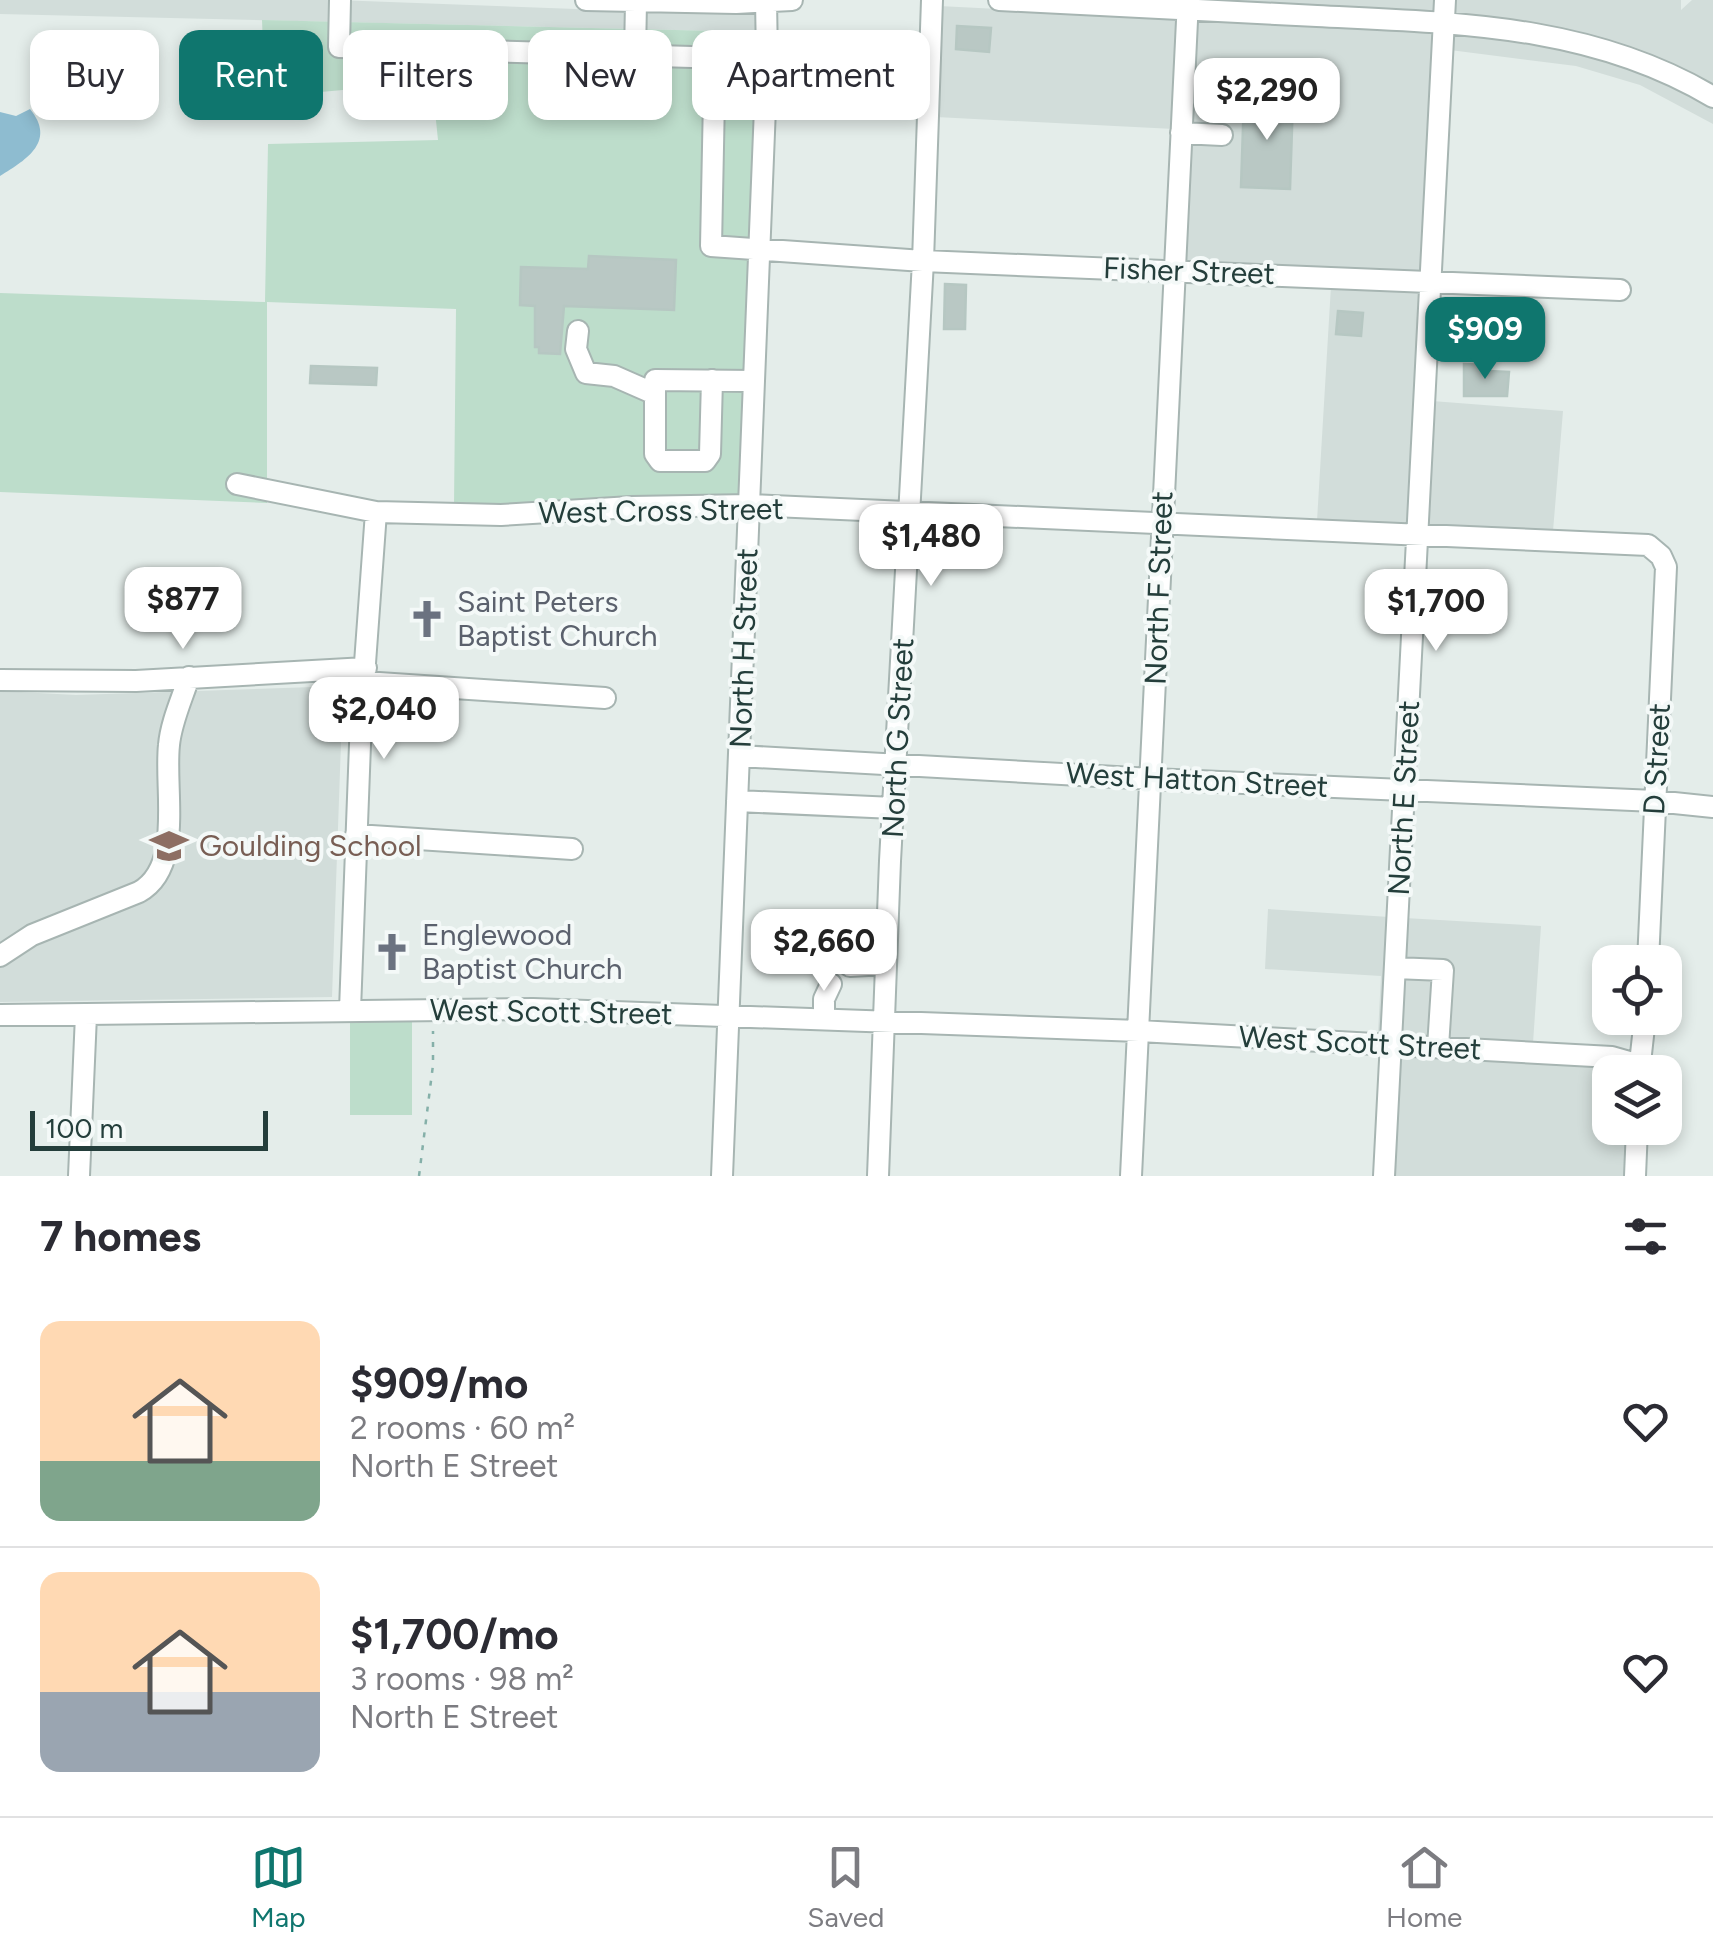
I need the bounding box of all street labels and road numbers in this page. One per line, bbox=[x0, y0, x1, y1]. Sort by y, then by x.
street label: Fisher Street bbox=[1102, 249, 1276, 292]
street label: West Cross Street bbox=[538, 490, 784, 531]
street label: North F Street bbox=[1137, 490, 1180, 686]
street label: North H Street bbox=[722, 547, 765, 749]
street label: North G Street bbox=[874, 637, 921, 839]
street label: North E Street bbox=[1380, 699, 1427, 897]
street label: D Street bbox=[1635, 702, 1678, 816]
street label: West Hatton Street bbox=[1065, 754, 1329, 805]
street label: West Scott Street bbox=[429, 991, 673, 1032]
street label: West Scott Street bbox=[1238, 1018, 1482, 1067]

